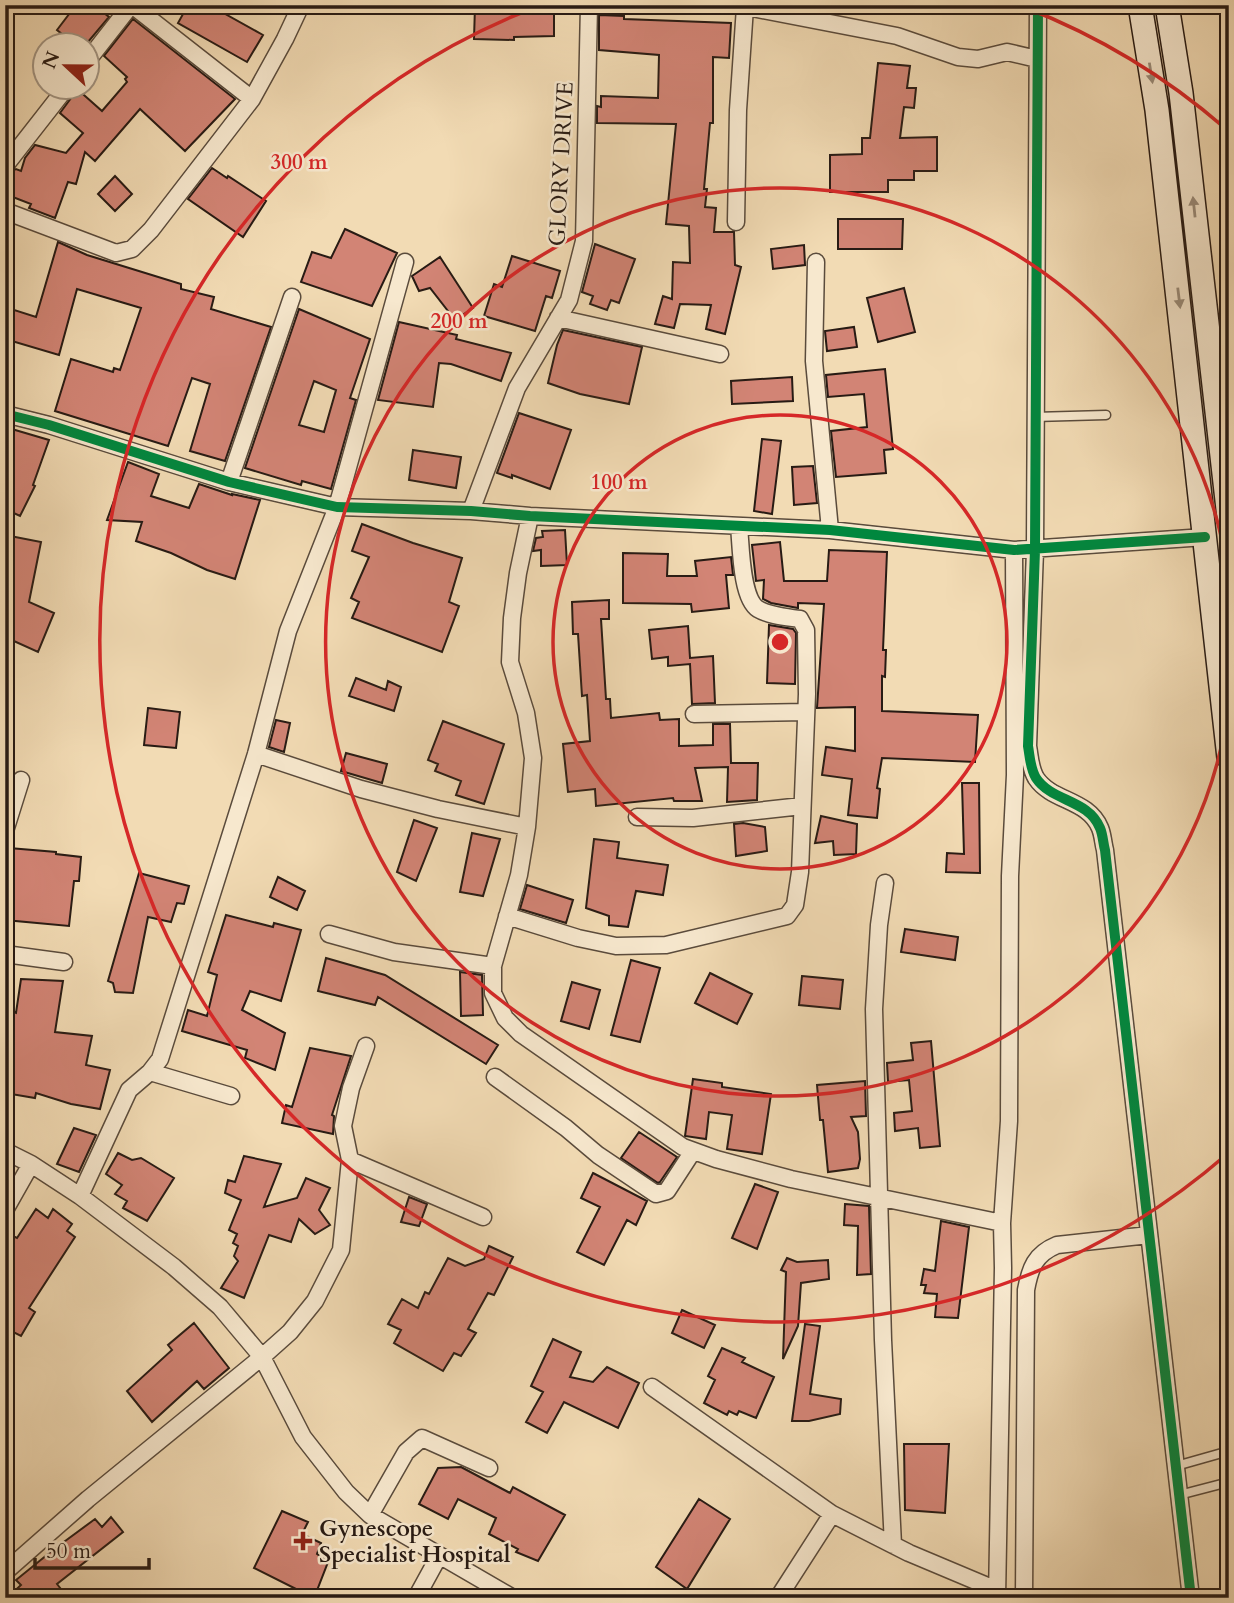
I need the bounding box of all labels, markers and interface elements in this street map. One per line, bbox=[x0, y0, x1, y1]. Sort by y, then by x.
north arrow bbox=[32, 32, 102, 102]
text: N bbox=[36, 47, 66, 73]
one-way arrow bbox=[1146, 62, 1157, 84]
street label: GLORY DRIVE bbox=[541, 81, 581, 247]
text: 300 m bbox=[270, 148, 328, 177]
one-way arrow bbox=[1188, 195, 1199, 217]
one-way arrow bbox=[1173, 288, 1184, 310]
text: 200 m bbox=[430, 307, 488, 336]
text: 100 m bbox=[590, 468, 648, 497]
centre of rings bbox=[768, 630, 792, 654]
place label: Gynescope Specialist Hospital bbox=[319, 1513, 511, 1570]
scale bar bbox=[35, 1526, 149, 1570]
marker: Gynescope Specialist Hospital bbox=[293, 1531, 313, 1551]
text: 50 m bbox=[46, 1537, 91, 1566]

